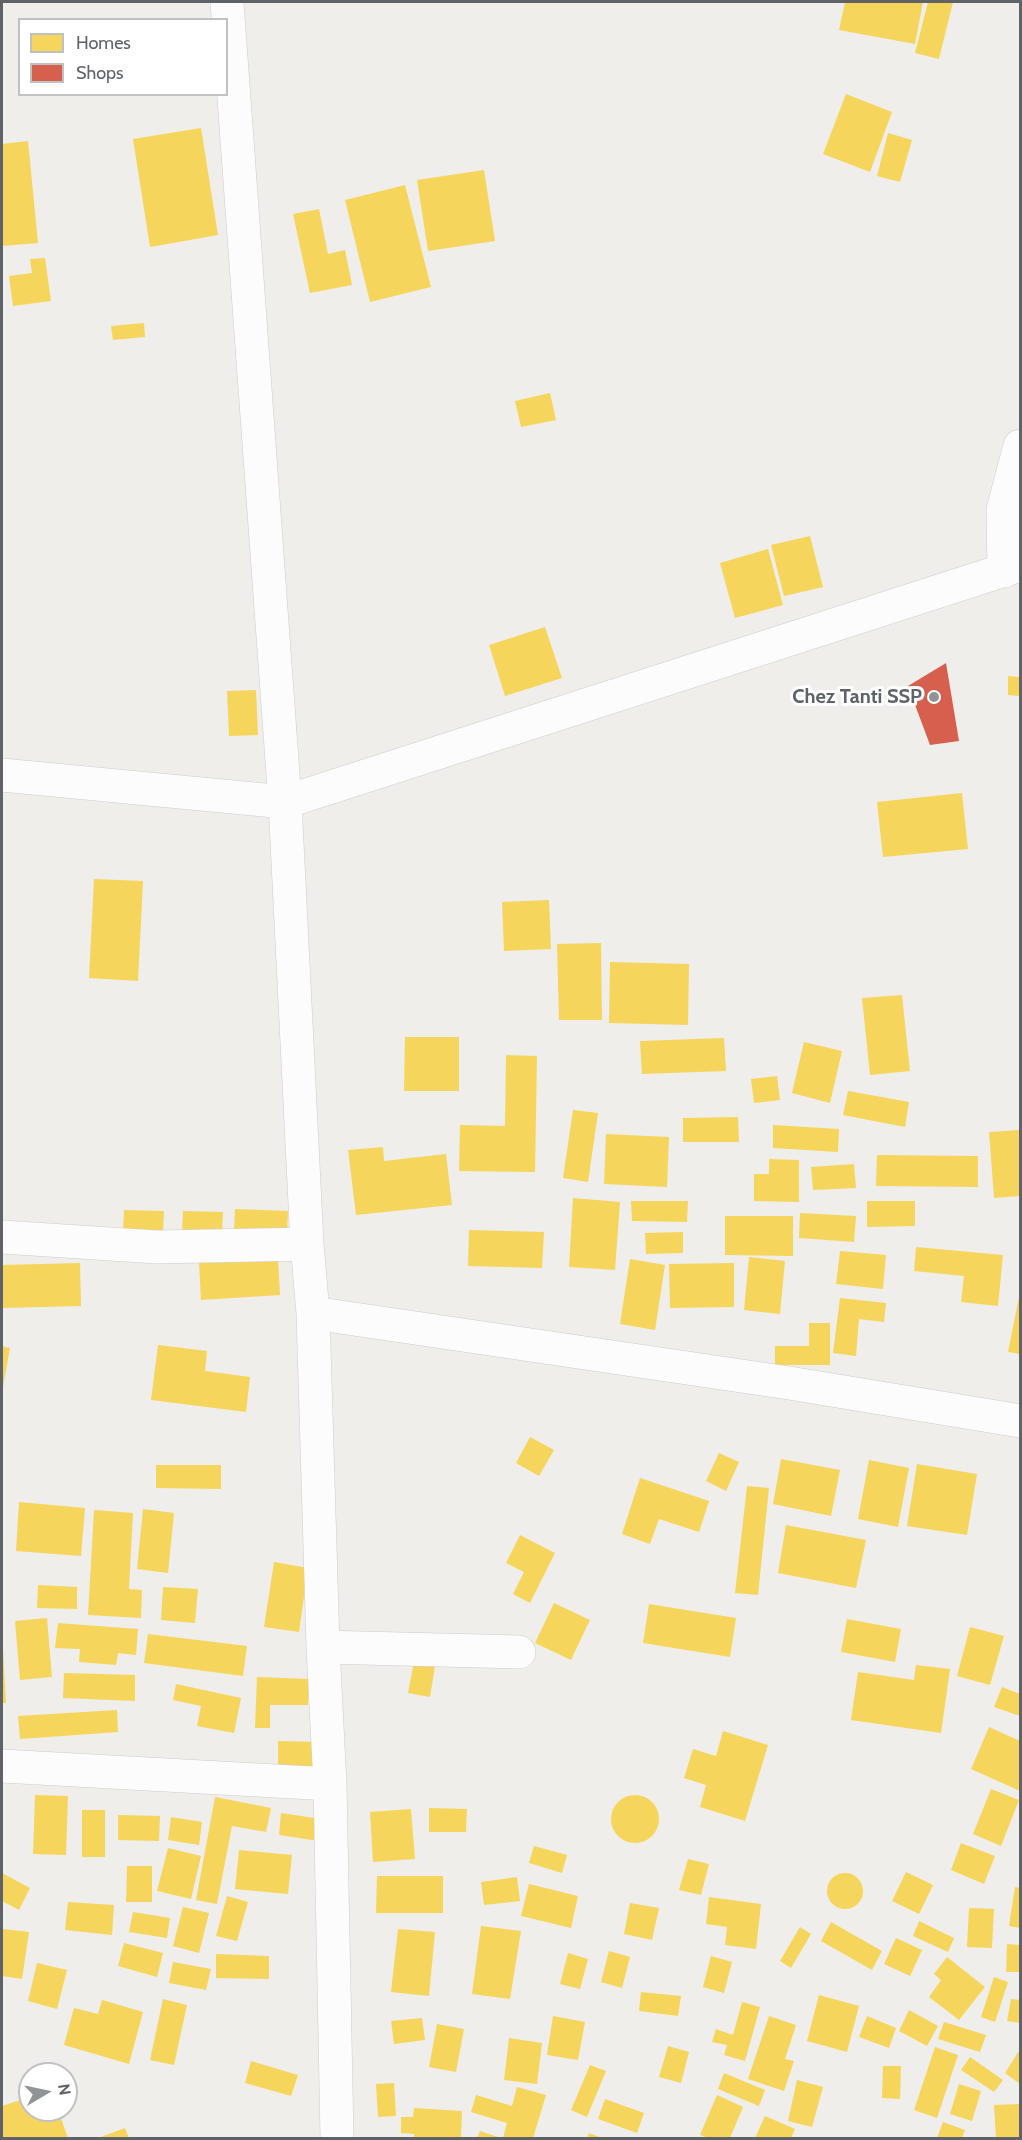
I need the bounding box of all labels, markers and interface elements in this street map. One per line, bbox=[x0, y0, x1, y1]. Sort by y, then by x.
legend bbox=[18, 18, 228, 96]
text: Homes bbox=[76, 32, 131, 54]
text: Shops bbox=[76, 62, 124, 84]
place label: Chez Tanti SSP bbox=[792, 685, 922, 709]
marker: Chez Tanti SSP bbox=[927, 690, 941, 704]
north arrow bbox=[18, 2062, 78, 2122]
text: N bbox=[54, 2082, 75, 2096]

